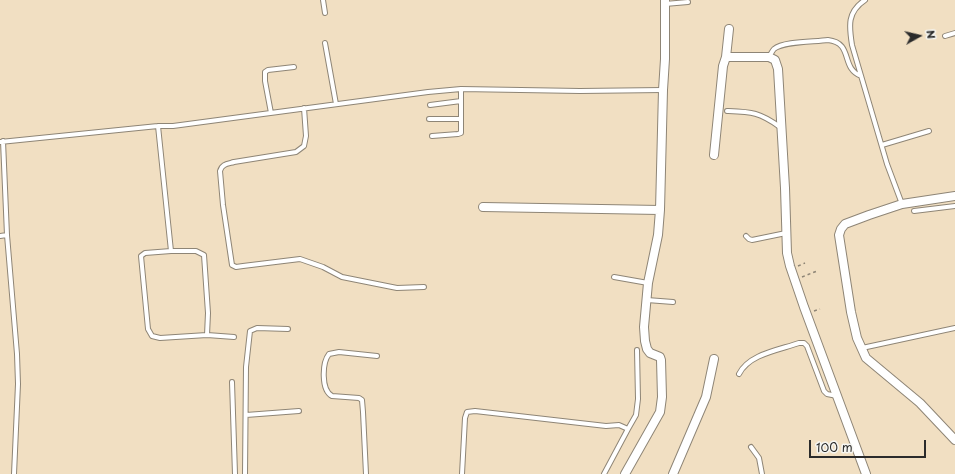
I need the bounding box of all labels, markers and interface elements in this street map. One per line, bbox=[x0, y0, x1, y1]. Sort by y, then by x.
north arrow bbox=[899, 16, 939, 56]
text: N bbox=[922, 29, 940, 40]
scale bar bbox=[811, 432, 928, 458]
text: 100 m bbox=[816, 438, 853, 456]

